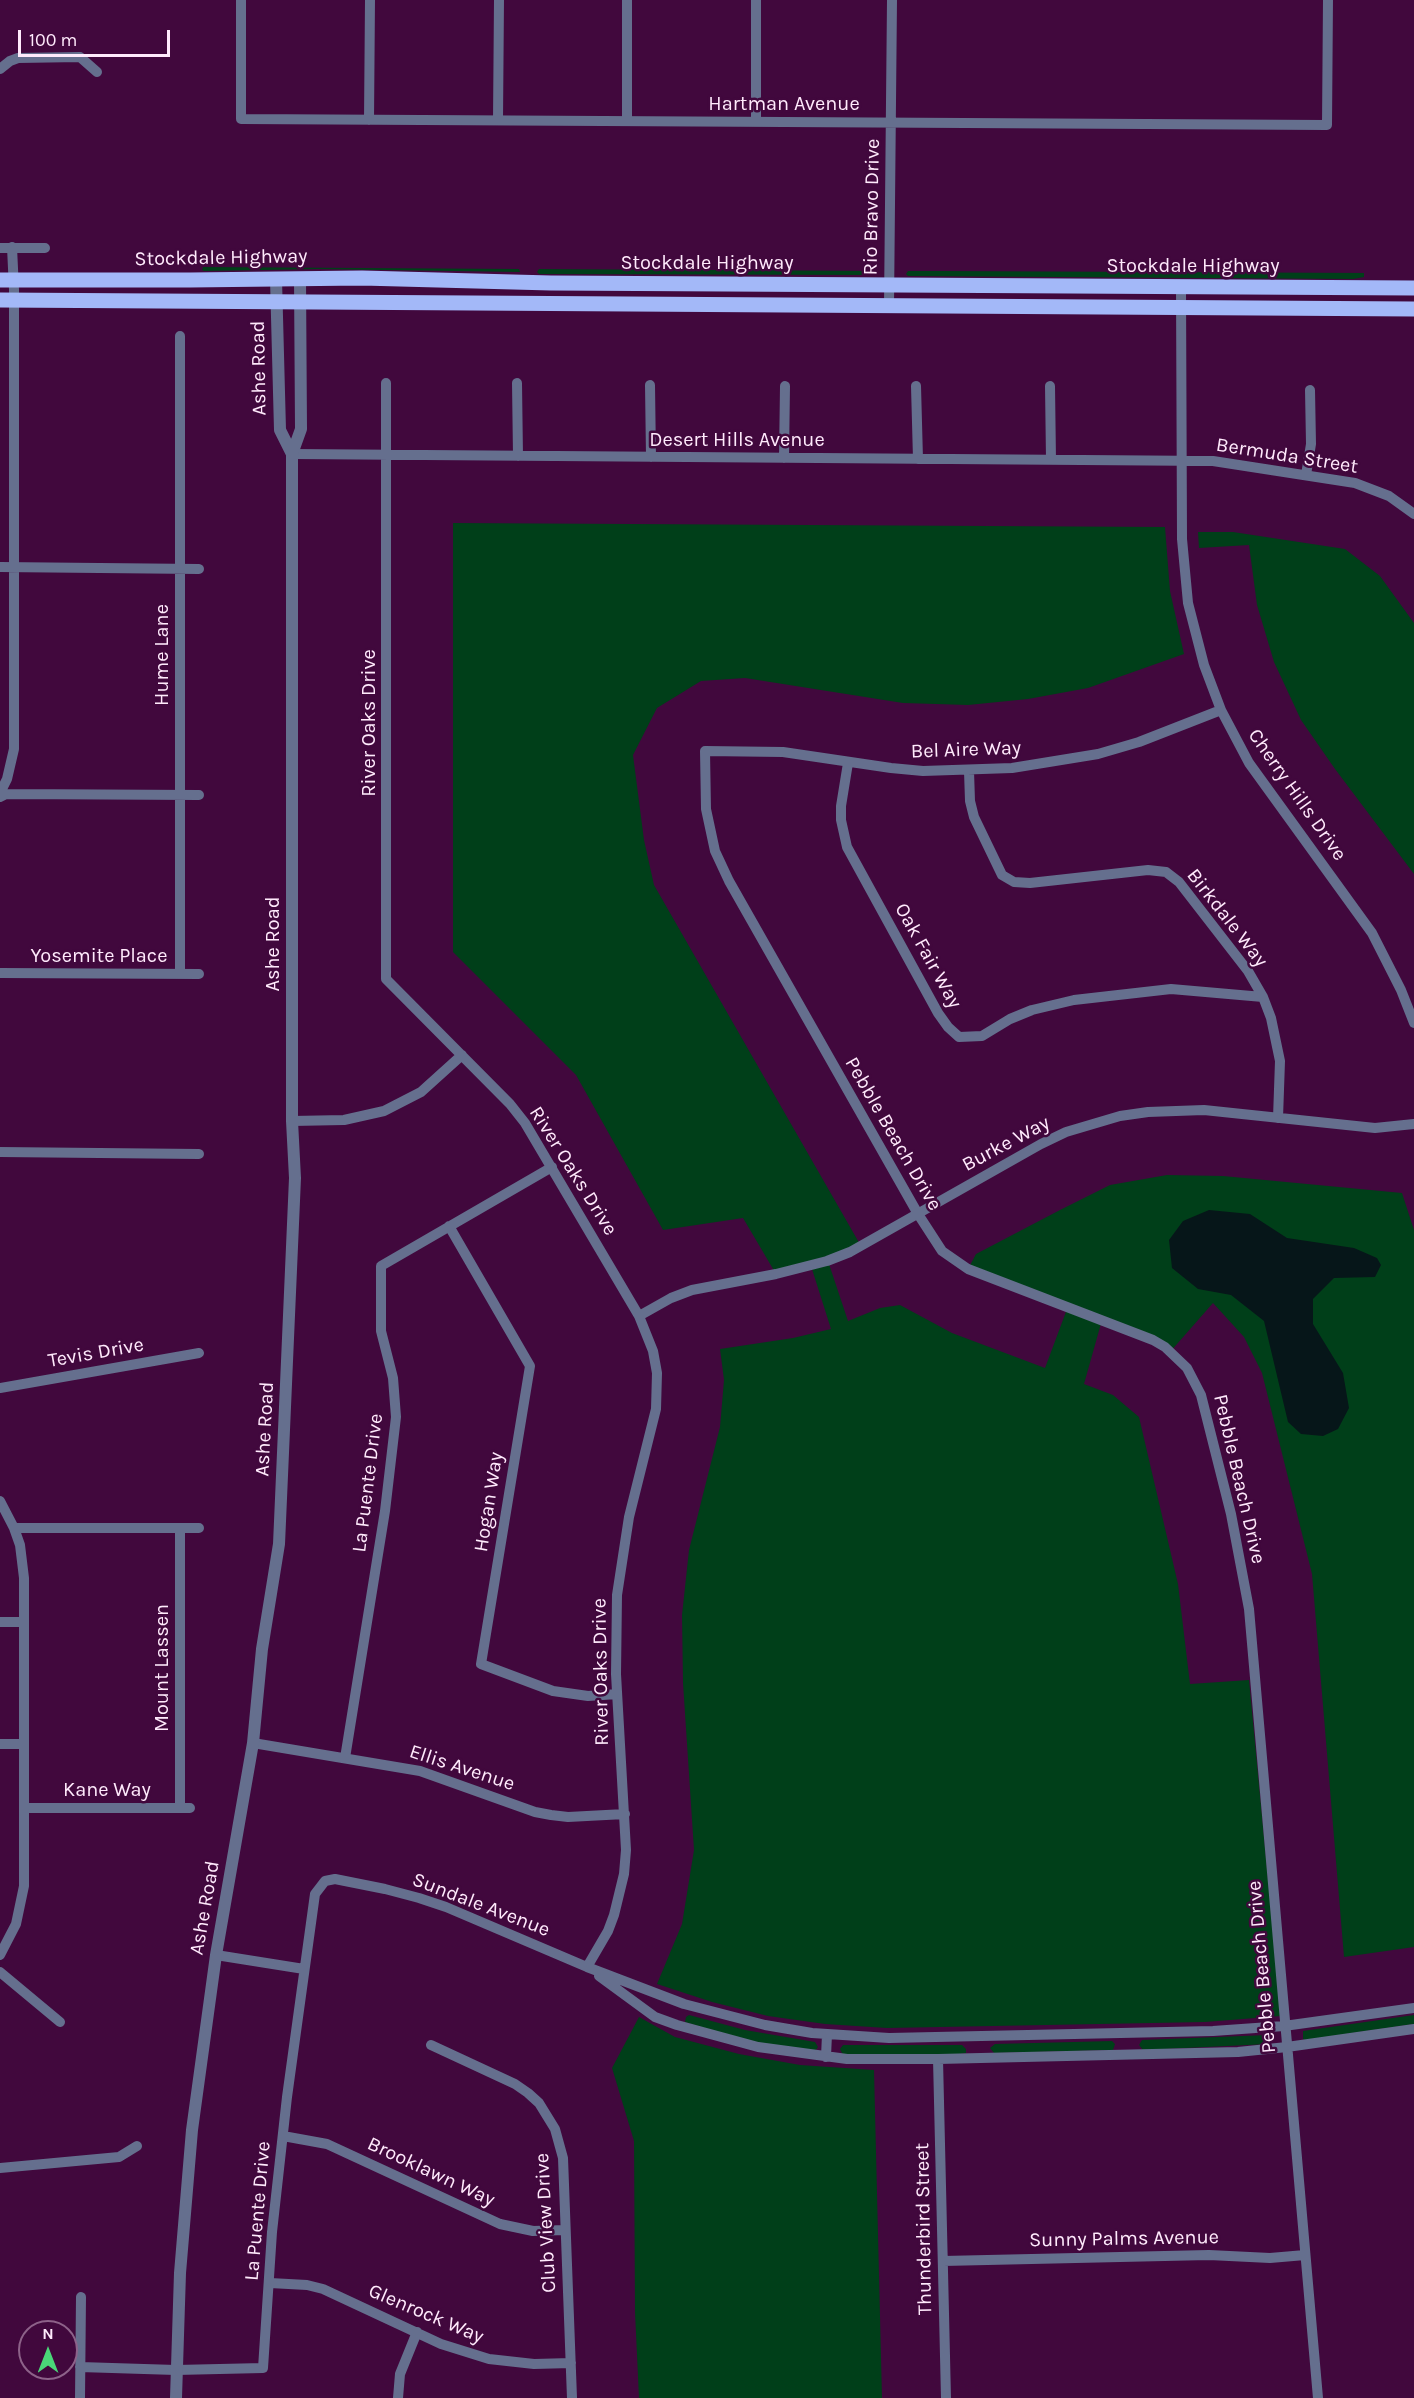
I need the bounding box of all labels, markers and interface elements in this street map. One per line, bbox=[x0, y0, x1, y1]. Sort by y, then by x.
scale bar bbox=[21, 18, 172, 56]
text: 100 m bbox=[29, 29, 77, 51]
street label: Hartman Avenue bbox=[708, 92, 860, 116]
street label: Rio Bravo Drive bbox=[859, 138, 885, 276]
street label: Stockdale Highway bbox=[134, 244, 308, 272]
street label: Stockdale Highway bbox=[620, 251, 794, 275]
street label: Stockdale Highway bbox=[1106, 254, 1280, 278]
street label: Ashe Road bbox=[246, 320, 272, 416]
street label: Desert Hills Avenue bbox=[649, 428, 825, 452]
street label: Bermuda Street bbox=[1214, 433, 1360, 479]
street label: Hume Lane bbox=[150, 604, 174, 706]
street label: River Oaks Drive bbox=[357, 649, 381, 797]
street label: Cherry Hills Drive bbox=[1243, 724, 1351, 866]
street label: Bel Aire Way bbox=[910, 736, 1022, 764]
street label: Birkdale Way bbox=[1181, 864, 1273, 972]
street label: Ashe Road bbox=[261, 896, 285, 992]
street label: Oak Fair Way bbox=[889, 899, 967, 1013]
street label: Yosemite Place bbox=[31, 944, 167, 968]
street label: Pebble Beach Drive bbox=[839, 1053, 947, 1215]
street label: River Oaks Drive bbox=[524, 1102, 622, 1240]
street label: Burke Way bbox=[958, 1111, 1054, 1177]
street label: Tevis Drive bbox=[46, 1333, 146, 1373]
street label: Ashe Road bbox=[251, 1381, 279, 1477]
street label: Pebble Beach Drive bbox=[1208, 1392, 1270, 1566]
street label: La Puente Drive bbox=[348, 1412, 388, 1554]
street label: Hogan Way bbox=[469, 1450, 509, 1554]
street label: River Oaks Drive bbox=[588, 1598, 614, 1746]
street label: Mount Lassen bbox=[150, 1604, 174, 1732]
street label: Ellis Avenue bbox=[406, 1740, 518, 1796]
street label: Kane Way bbox=[63, 1778, 151, 1802]
street label: Ashe Road bbox=[185, 1859, 225, 1957]
street label: Sundale Avenue bbox=[409, 1868, 553, 1942]
street label: Pebble Beach Drive bbox=[1242, 1880, 1282, 2054]
street label: Brooklawn Way bbox=[363, 2132, 499, 2212]
street label: La Puente Drive bbox=[240, 2140, 276, 2282]
street label: Thunderbird Street bbox=[910, 2143, 938, 2315]
street label: Club View Drive bbox=[530, 2152, 562, 2294]
street label: Sunny Palms Avenue bbox=[1029, 2225, 1219, 2253]
street label: Glenrock Way bbox=[365, 2279, 487, 2349]
north arrow bbox=[18, 2320, 78, 2380]
text: N bbox=[42, 2324, 54, 2343]

